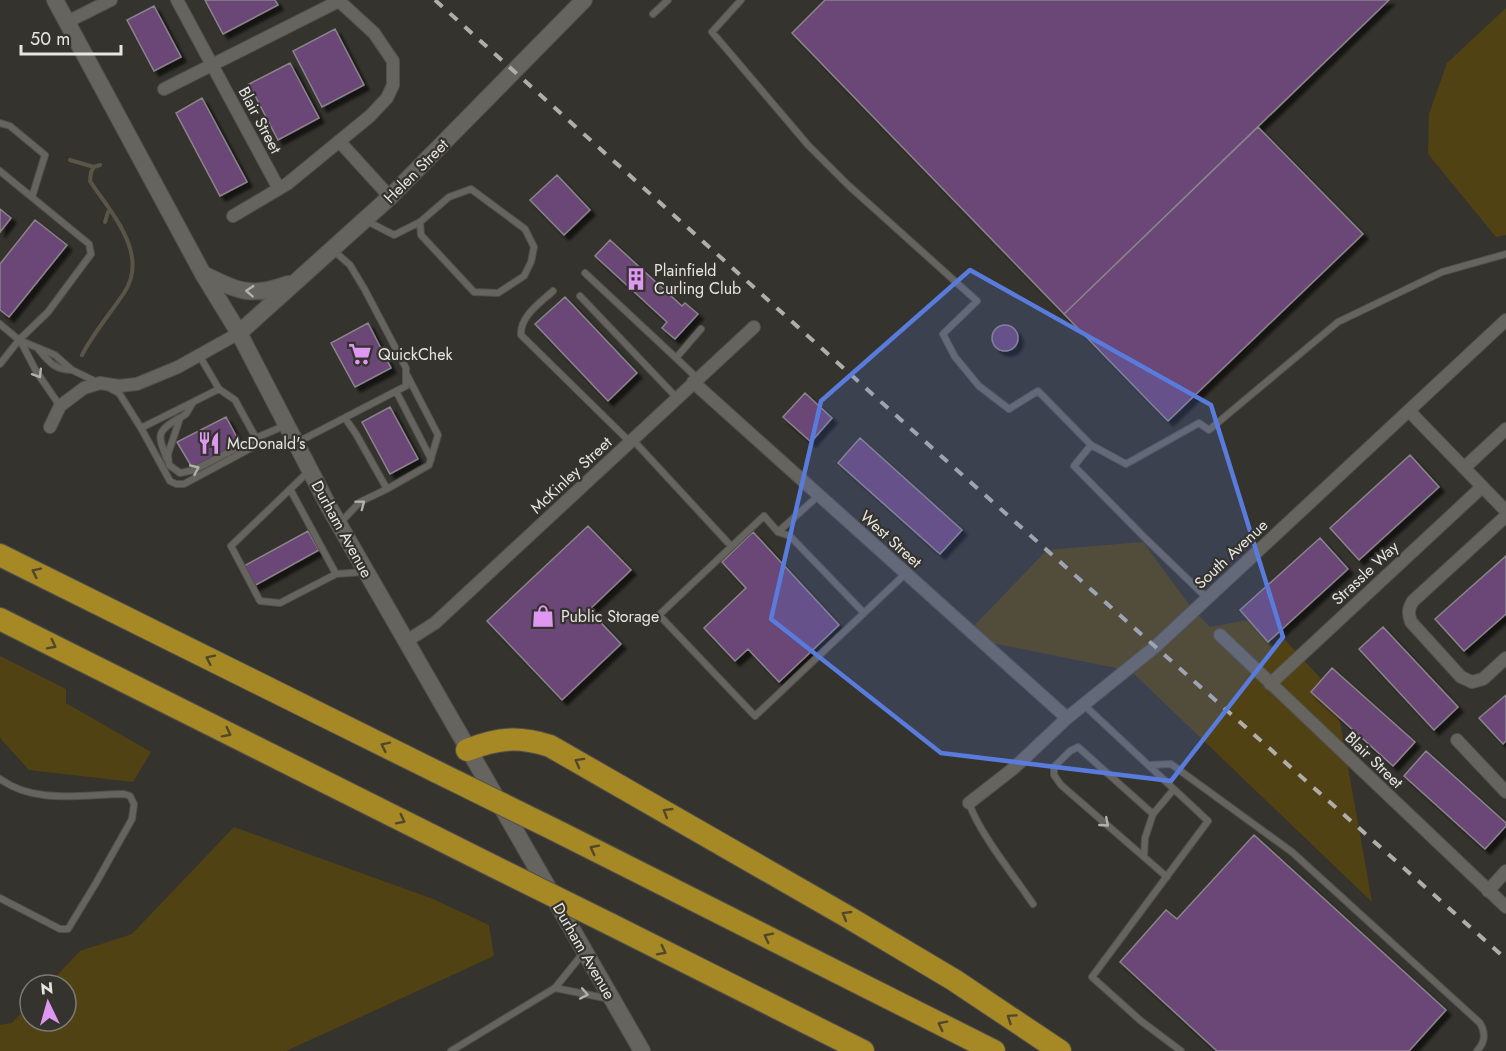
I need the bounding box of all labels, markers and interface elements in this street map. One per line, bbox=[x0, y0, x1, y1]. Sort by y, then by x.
scale bar bbox=[21, 18, 122, 56]
text: 50 m bbox=[30, 26, 70, 52]
street label: Blair Street bbox=[233, 82, 287, 158]
street label: Helen Street bbox=[379, 133, 454, 208]
place label: Plainfield Curling Club bbox=[654, 259, 741, 300]
building icon: Plainfield Curling Club bbox=[623, 266, 649, 292]
one-way arrow bbox=[245, 285, 254, 298]
supermarket icon: QuickChek bbox=[347, 341, 373, 367]
place label: QuickChek bbox=[378, 343, 453, 366]
one-way arrow bbox=[31, 368, 43, 378]
restaurant icon: McDonald's bbox=[196, 430, 222, 456]
street label: McKinley Street bbox=[525, 431, 617, 519]
place label: McDonald's bbox=[227, 432, 306, 455]
one-way arrow bbox=[189, 464, 200, 476]
street label: Durham Avenue bbox=[306, 476, 378, 582]
one-way arrow bbox=[354, 500, 365, 511]
street label: West Street bbox=[855, 505, 927, 573]
street label: South Avenue bbox=[1189, 514, 1273, 594]
street label: Strassle Way bbox=[1326, 535, 1404, 610]
one-way arrow bbox=[31, 568, 42, 580]
shop icon: Public Storage bbox=[530, 603, 556, 629]
place label: Public Storage bbox=[561, 605, 659, 628]
one-way arrow bbox=[46, 638, 57, 650]
one-way arrow bbox=[206, 655, 217, 666]
one-way arrow bbox=[220, 725, 231, 737]
street label: Blair Street bbox=[1340, 726, 1408, 794]
one-way arrow bbox=[381, 742, 391, 753]
one-way arrow bbox=[575, 758, 585, 769]
one-way arrow bbox=[663, 808, 673, 820]
one-way arrow bbox=[395, 813, 406, 824]
one-way arrow bbox=[1098, 816, 1109, 827]
one-way arrow bbox=[589, 845, 600, 857]
street label: Durham Avenue bbox=[547, 898, 621, 1004]
one-way arrow bbox=[842, 911, 852, 923]
one-way arrow bbox=[764, 933, 774, 944]
one-way arrow bbox=[656, 943, 667, 955]
north arrow bbox=[18, 973, 78, 1033]
text: N bbox=[39, 977, 54, 1001]
one-way arrow bbox=[578, 987, 588, 1000]
one-way arrow bbox=[1007, 1014, 1017, 1026]
one-way arrow bbox=[937, 1020, 948, 1032]

